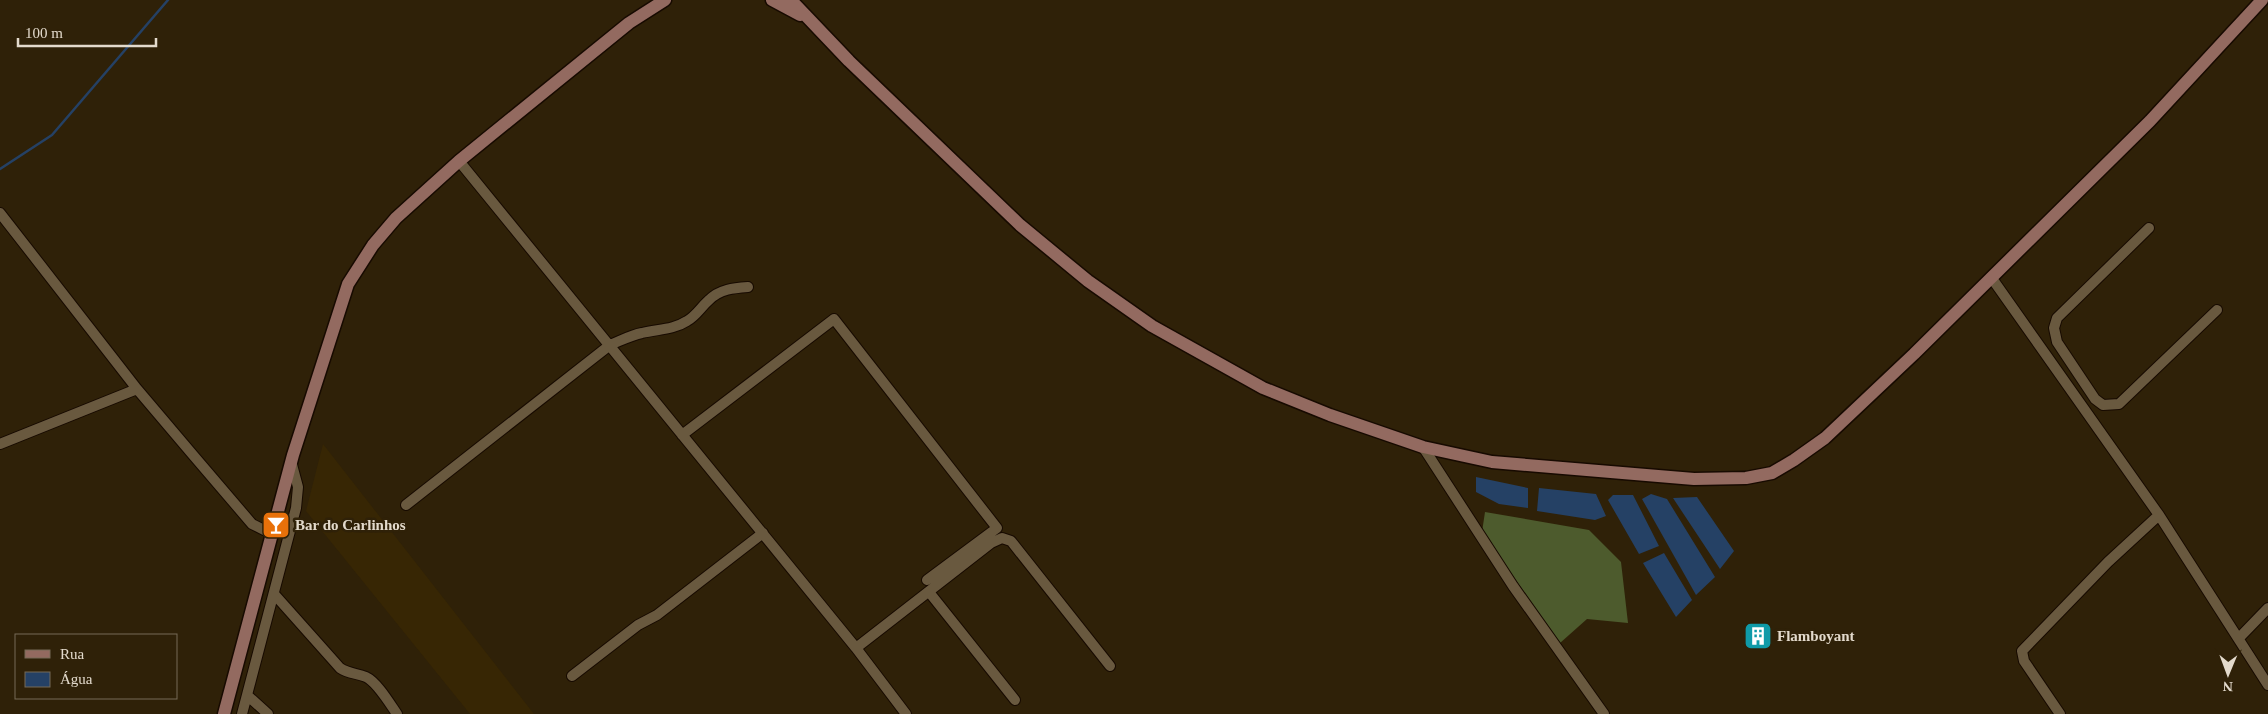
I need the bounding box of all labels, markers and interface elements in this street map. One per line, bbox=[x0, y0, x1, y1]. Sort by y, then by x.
scale bar bbox=[18, 15, 155, 47]
text: 100 m bbox=[25, 25, 63, 41]
bar icon: Bar do Carlinhos bbox=[261, 510, 291, 540]
place label: Bar do Carlinhos bbox=[295, 517, 406, 533]
building icon: Flamboyant bbox=[1743, 621, 1773, 651]
place label: Flamboyant bbox=[1777, 628, 1855, 644]
legend bbox=[15, 634, 178, 699]
text: Rua bbox=[60, 646, 85, 662]
north arrow bbox=[2203, 649, 2253, 699]
text: Água bbox=[60, 671, 93, 687]
text: N bbox=[2223, 679, 2233, 694]

